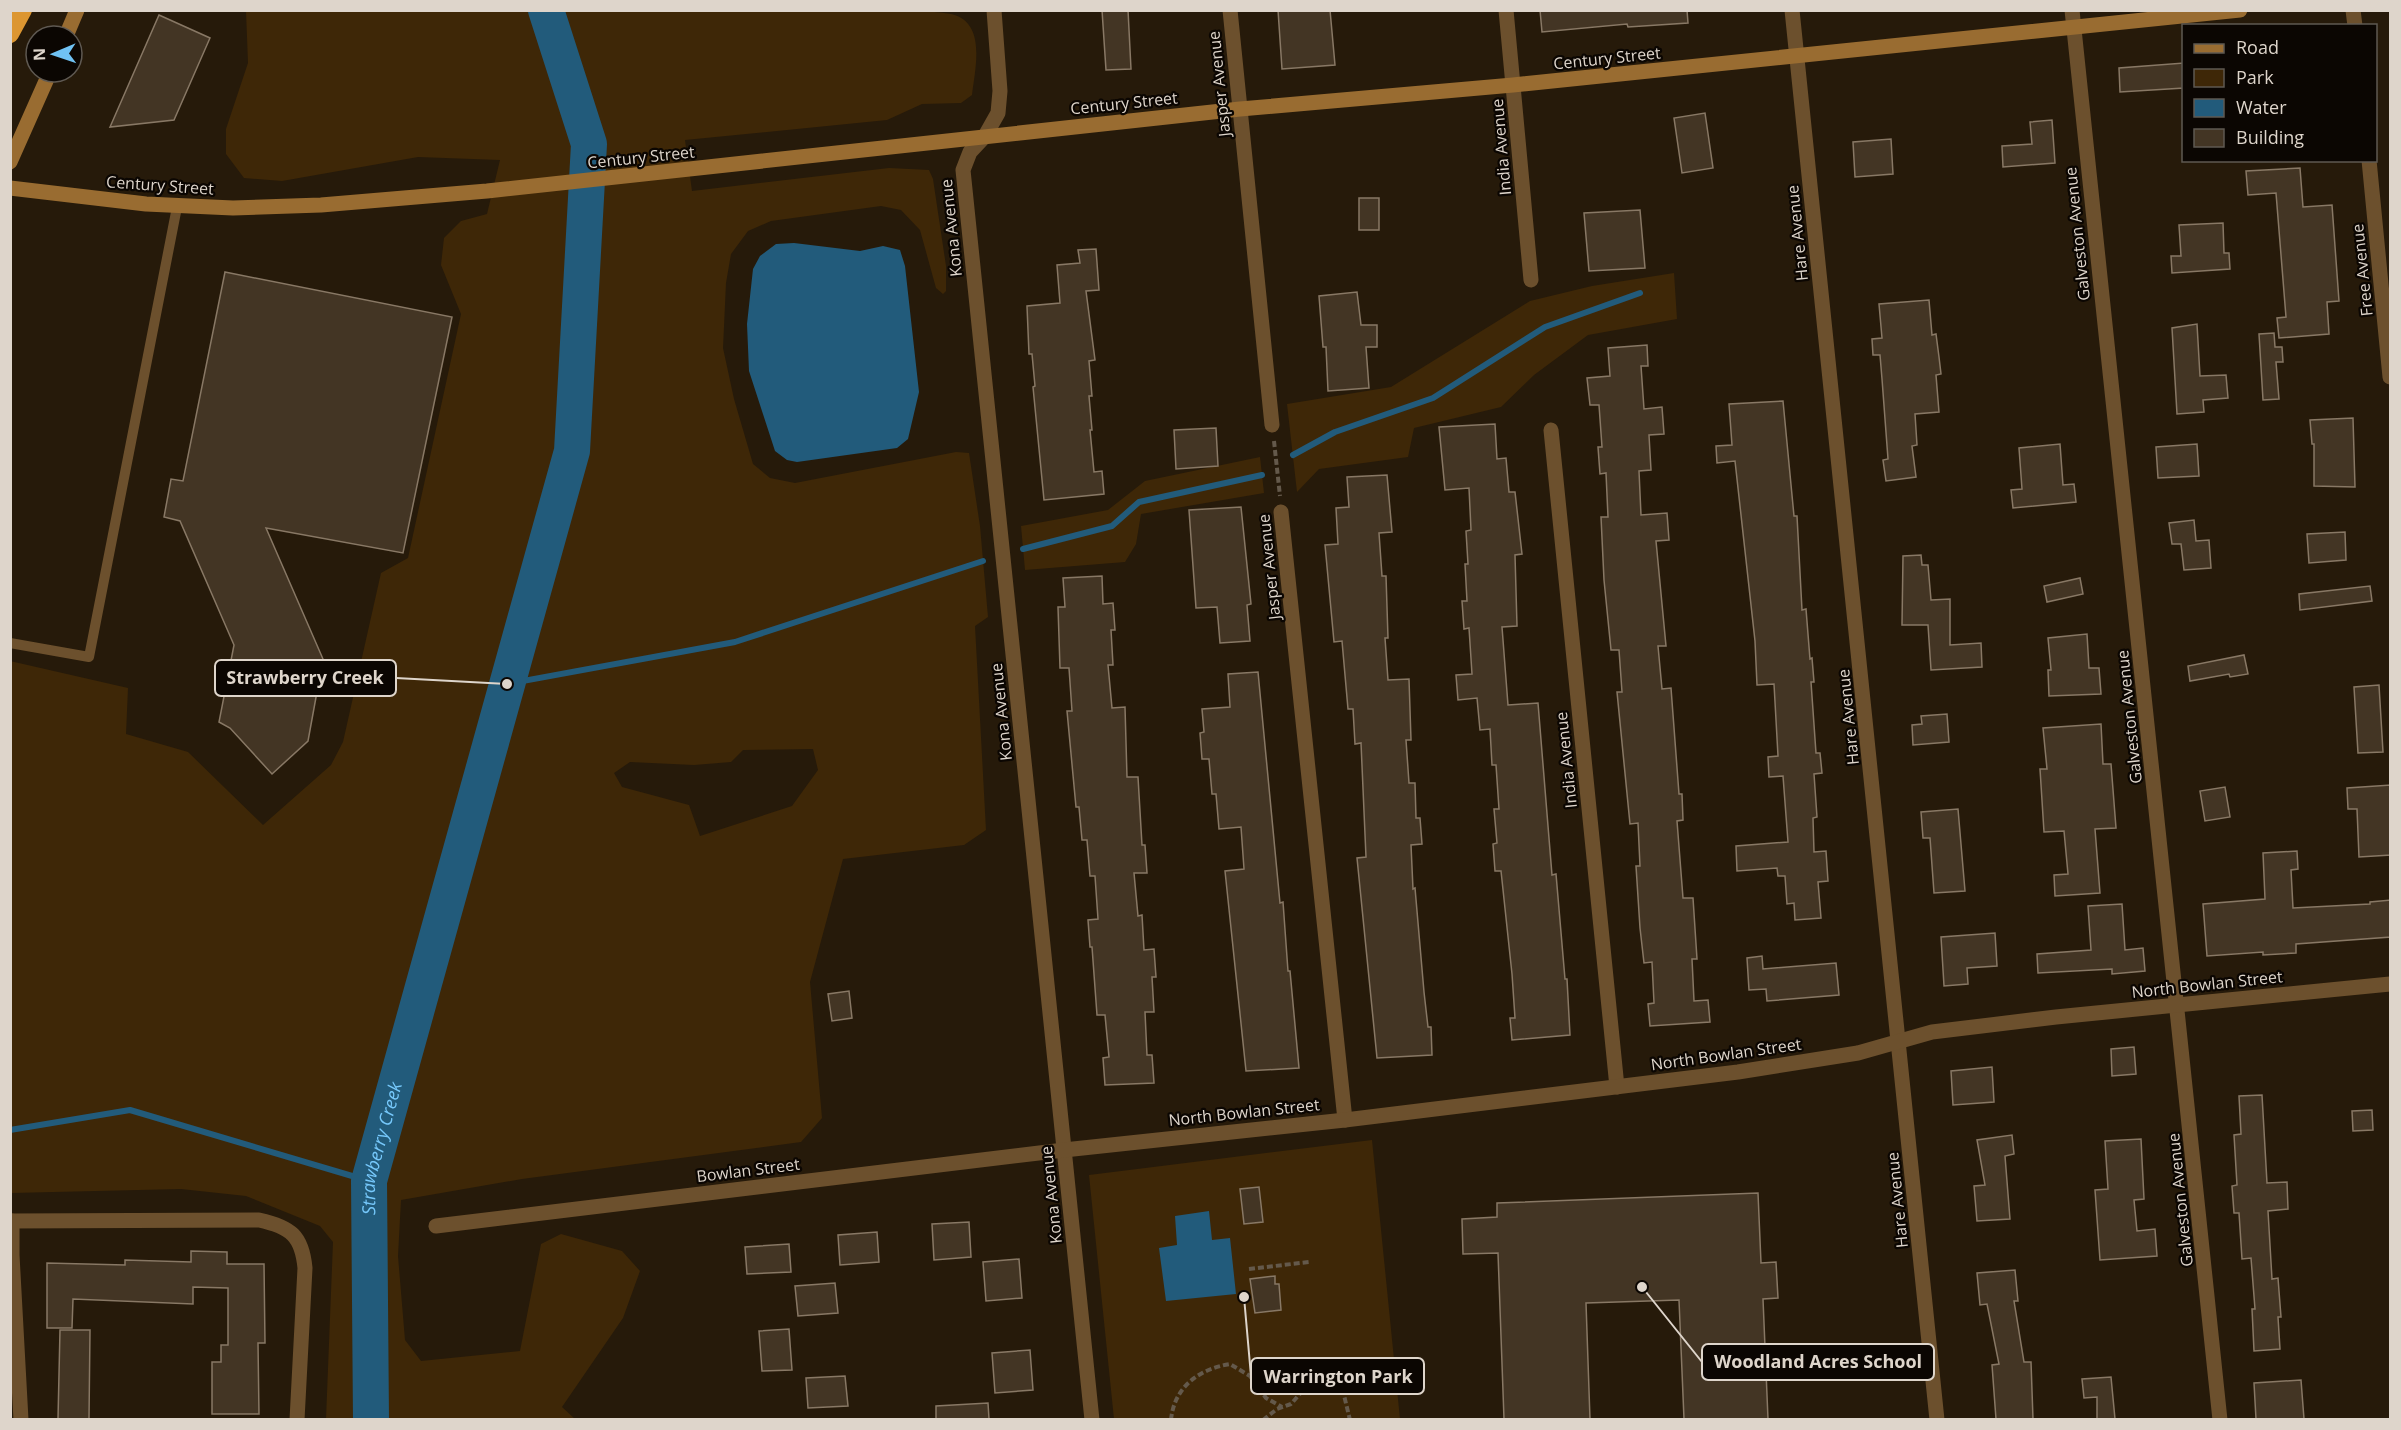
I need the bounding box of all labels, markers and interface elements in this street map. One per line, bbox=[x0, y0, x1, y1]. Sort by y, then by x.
north arrow bbox=[24, 24, 84, 84]
legend bbox=[2182, 24, 2377, 162]
street label: Jasper Avenue bbox=[1203, 30, 1236, 140]
text: Road bbox=[2236, 35, 2279, 59]
street label: Century Street bbox=[1552, 41, 1662, 75]
text: N bbox=[28, 48, 50, 61]
text: Park bbox=[2236, 65, 2274, 89]
street label: Century Street bbox=[1069, 86, 1179, 120]
text: Water bbox=[2236, 95, 2287, 119]
street label: India Avenue bbox=[1486, 98, 1516, 196]
text: Building bbox=[2236, 125, 2304, 149]
street label: Century Street bbox=[586, 140, 696, 174]
street label: Galveston Avenue bbox=[2059, 166, 2095, 302]
street label: Century Street bbox=[105, 170, 215, 200]
street label: Kona Avenue bbox=[935, 178, 967, 278]
street label: Hare Avenue bbox=[1781, 184, 1813, 282]
street label: Free Avenue bbox=[2346, 223, 2378, 317]
street label: Jasper Avenue bbox=[1253, 513, 1286, 623]
street label: Galveston Avenue bbox=[2111, 649, 2147, 785]
callout: Strawberry Creek bbox=[215, 660, 396, 696]
street label: Kona Avenue bbox=[985, 662, 1017, 762]
text: Strawberry Creek bbox=[226, 665, 385, 689]
street label: Hare Avenue bbox=[1832, 668, 1864, 766]
street label: India Avenue bbox=[1550, 711, 1582, 809]
street label: North Bowlan Street bbox=[2130, 965, 2284, 1003]
street label: North Bowlan Street bbox=[1649, 1033, 1803, 1075]
water label: Strawberry Creek bbox=[356, 1078, 407, 1215]
street label: North Bowlan Street bbox=[1167, 1093, 1321, 1131]
street label: Galveston Avenue bbox=[2162, 1132, 2198, 1268]
street label: Kona Avenue bbox=[1035, 1145, 1067, 1245]
street label: Hare Avenue bbox=[1881, 1151, 1913, 1249]
street label: Bowlan Street bbox=[695, 1153, 801, 1187]
callout: Woodland Acres School bbox=[1702, 1344, 1934, 1380]
text: Woodland Acres School bbox=[1714, 1349, 1922, 1373]
callout: Warrington Park bbox=[1251, 1358, 1424, 1394]
text: Warrington Park bbox=[1263, 1364, 1413, 1388]

